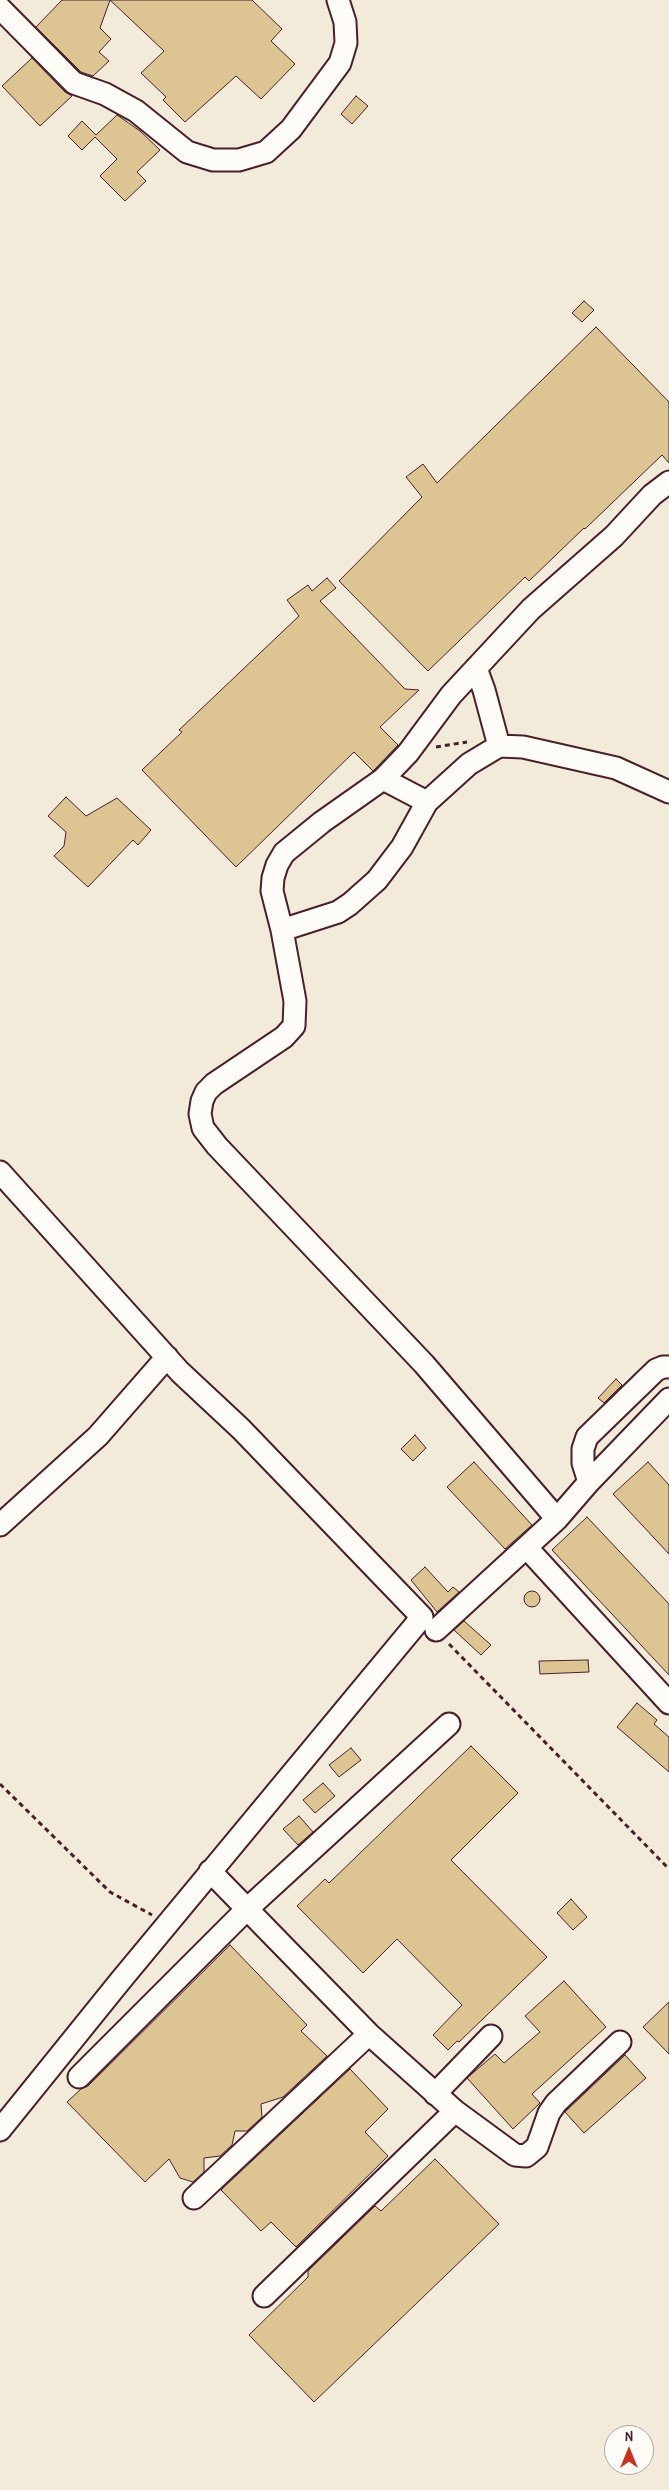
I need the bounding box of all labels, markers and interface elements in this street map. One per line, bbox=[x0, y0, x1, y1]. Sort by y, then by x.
north arrow bbox=[604, 2425, 654, 2475]
text: N bbox=[625, 2426, 633, 2445]

